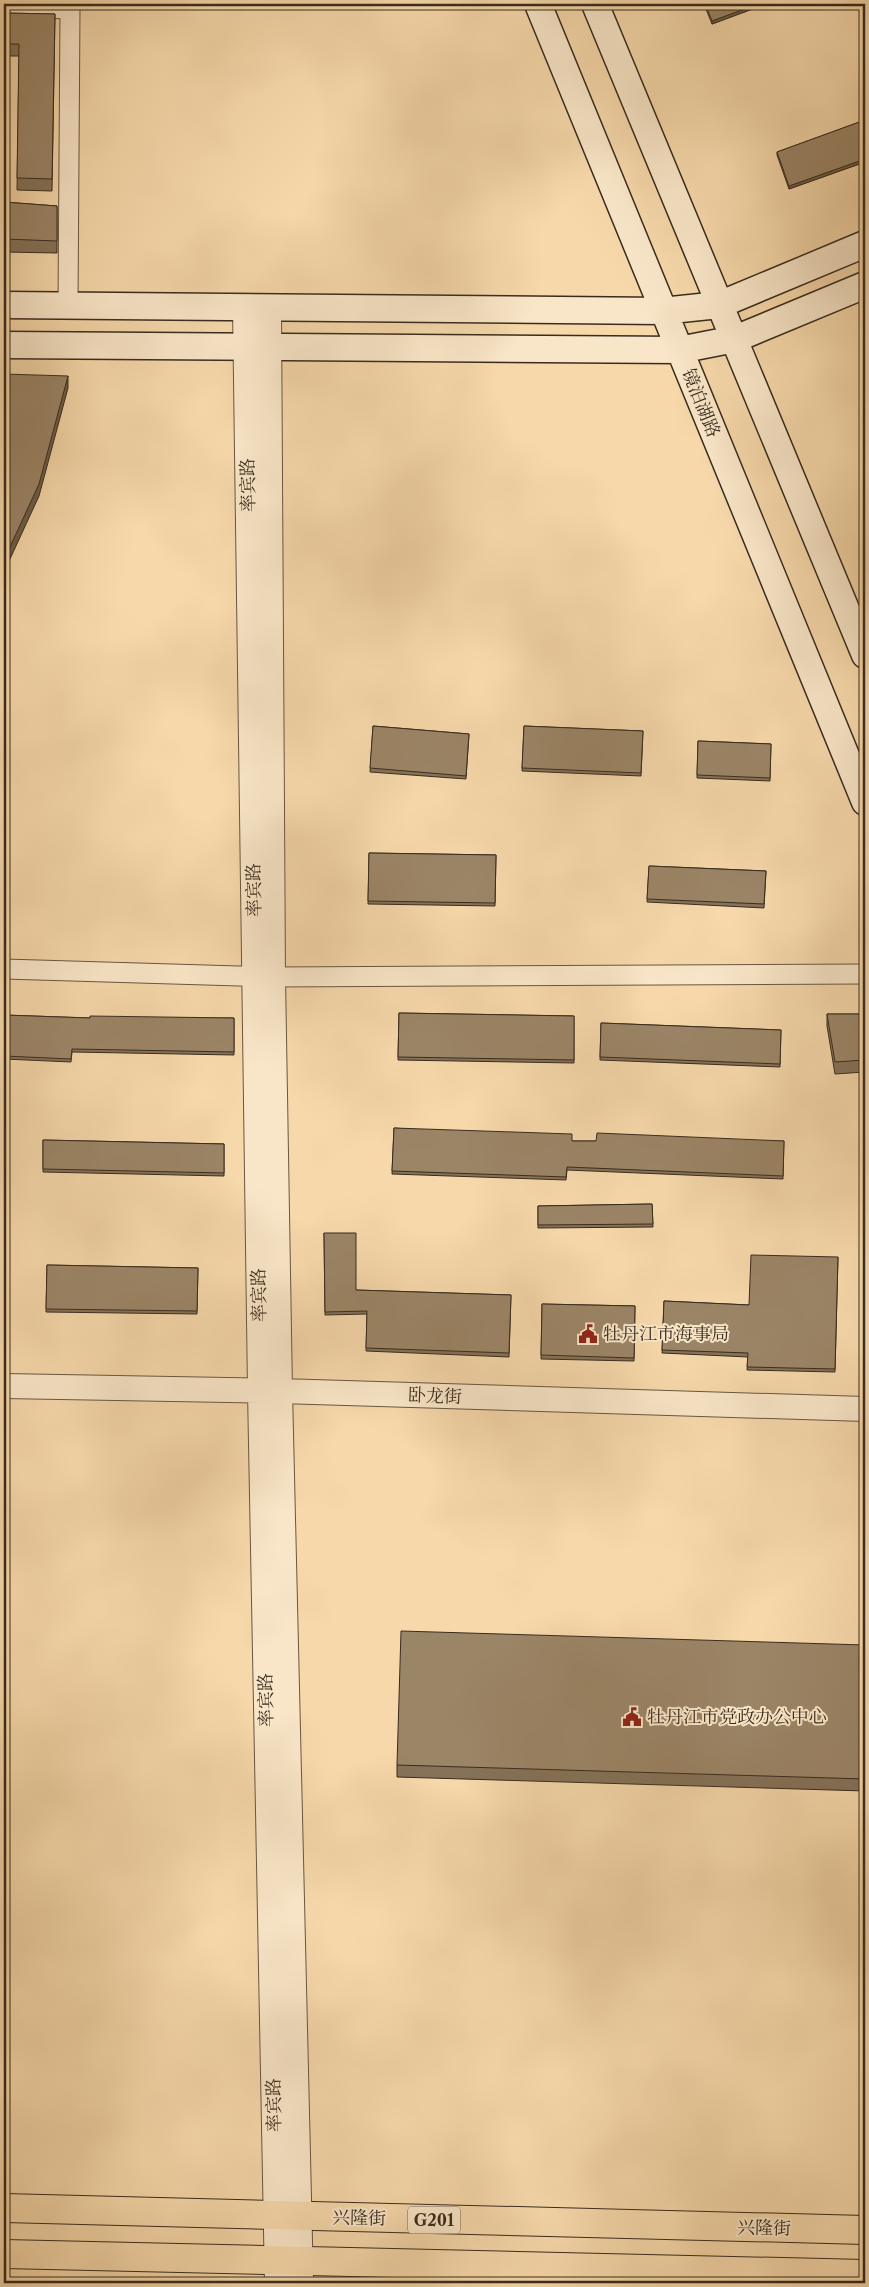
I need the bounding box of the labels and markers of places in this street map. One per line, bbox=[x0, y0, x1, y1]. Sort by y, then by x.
public building icon: 牡丹江市海事局 bbox=[577, 1323, 599, 1345]
place label: 牡丹江市海事局 bbox=[603, 1323, 729, 1345]
public building icon: 牡丹江市党政办公中心 bbox=[621, 1706, 643, 1728]
place label: 牡丹江市党政办公中心 bbox=[647, 1706, 827, 1728]

